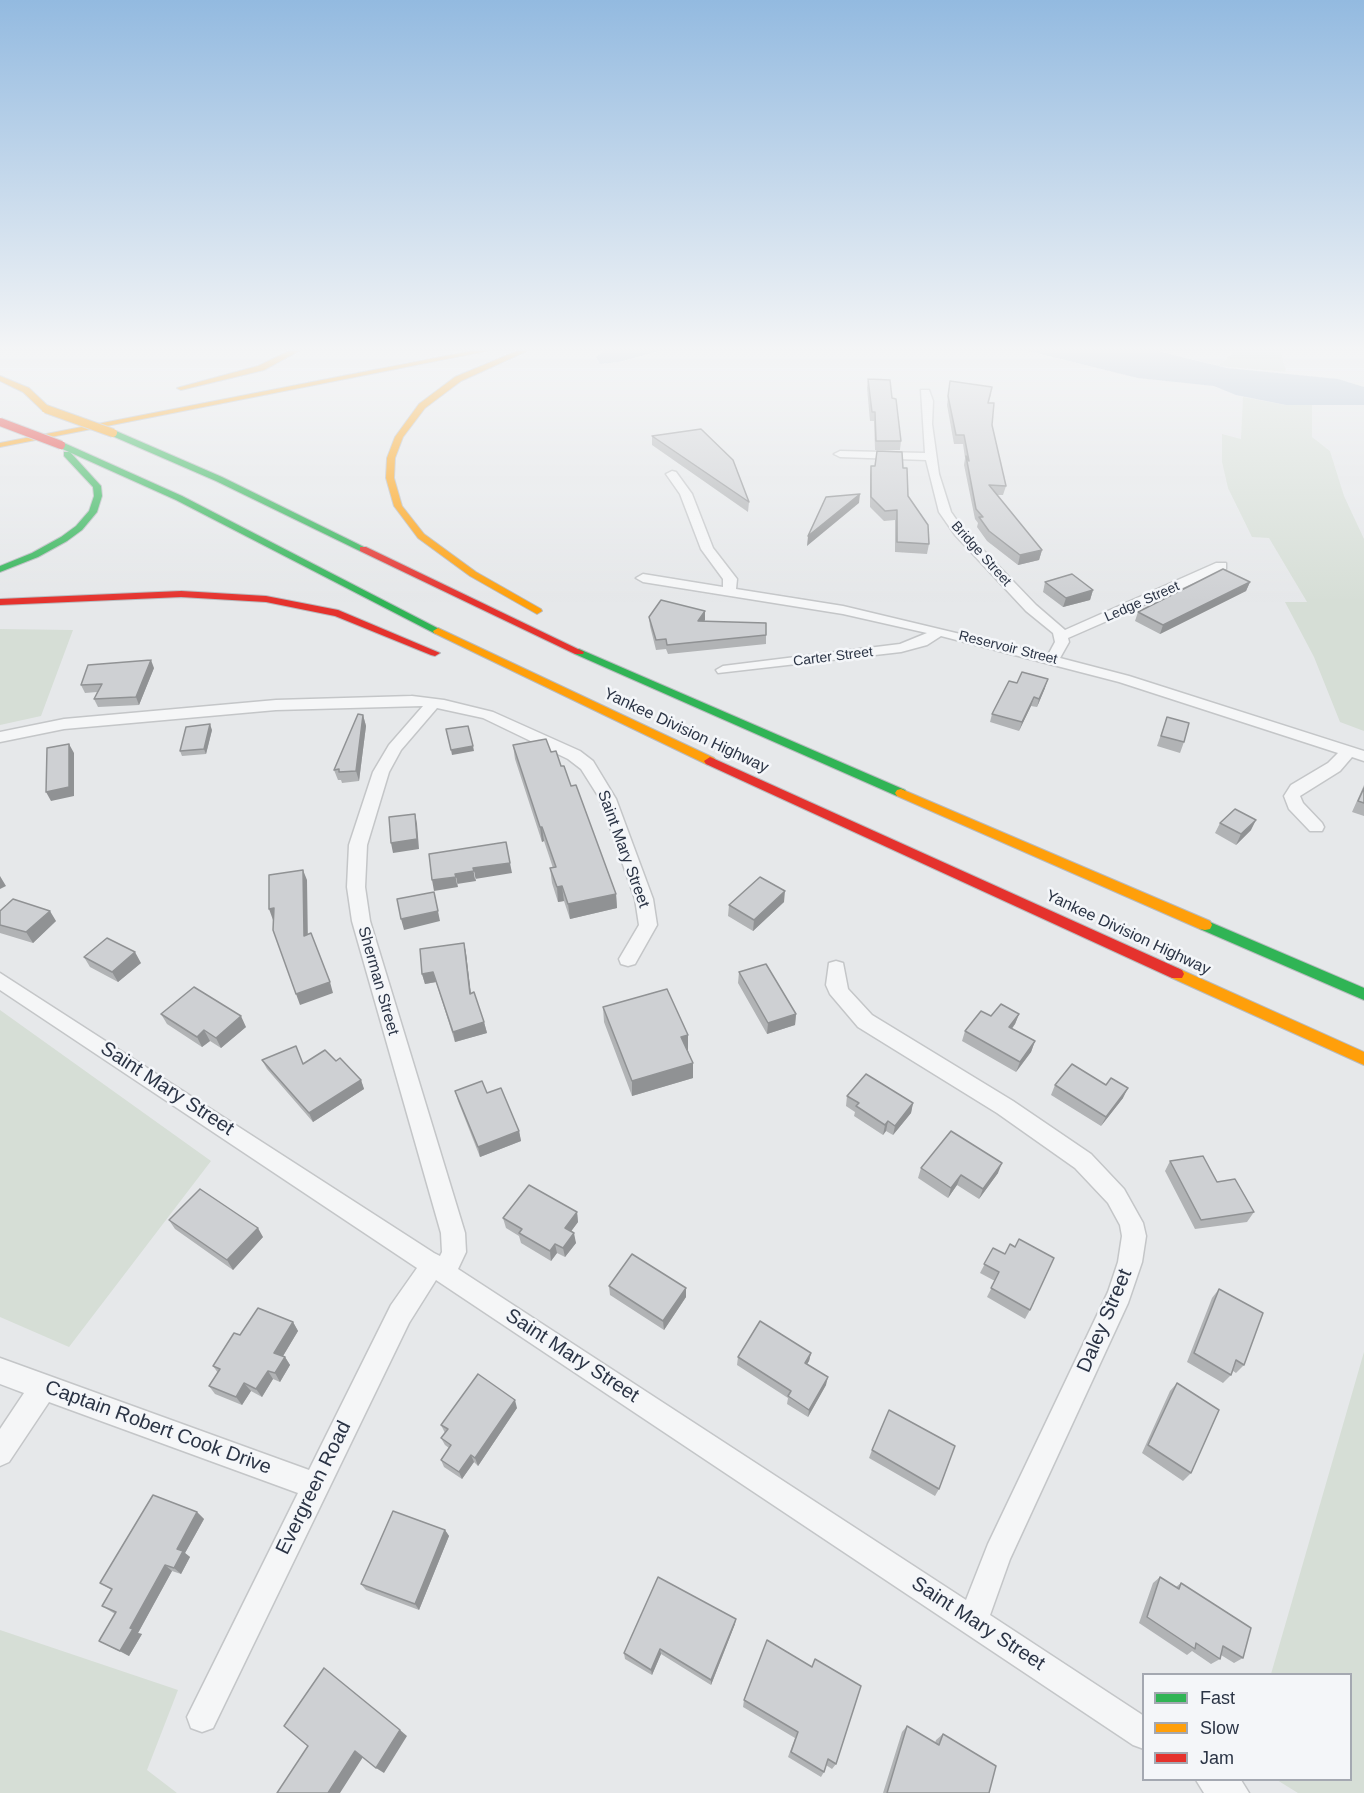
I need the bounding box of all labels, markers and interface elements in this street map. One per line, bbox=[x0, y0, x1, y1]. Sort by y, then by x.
street label: Bridge Street bbox=[947, 518, 1015, 590]
street label: Ledge Street bbox=[1102, 578, 1182, 626]
street label: Reservoir Street bbox=[957, 628, 1059, 668]
street label: Carter Street bbox=[792, 644, 874, 670]
street label: Yankee Division Highway bbox=[601, 684, 771, 778]
street label: Saint Mary Street bbox=[593, 788, 653, 910]
street label: Yankee Division Highway bbox=[1043, 886, 1213, 980]
street label: Sherman Street bbox=[353, 924, 403, 1038]
street label: Saint Mary Street bbox=[96, 1037, 238, 1141]
street label: Daley Street bbox=[1072, 1266, 1138, 1376]
street label: Saint Mary Street bbox=[501, 1304, 643, 1408]
street label: Captain Robert Cook Drive bbox=[42, 1376, 274, 1480]
street label: Evergreen Road bbox=[271, 1417, 357, 1559]
street label: Saint Mary Street bbox=[907, 1572, 1049, 1676]
legend bbox=[1142, 1673, 1352, 1781]
text: Fast bbox=[1200, 1688, 1235, 1708]
text: Slow bbox=[1200, 1718, 1239, 1738]
text: Jam bbox=[1200, 1748, 1234, 1768]

